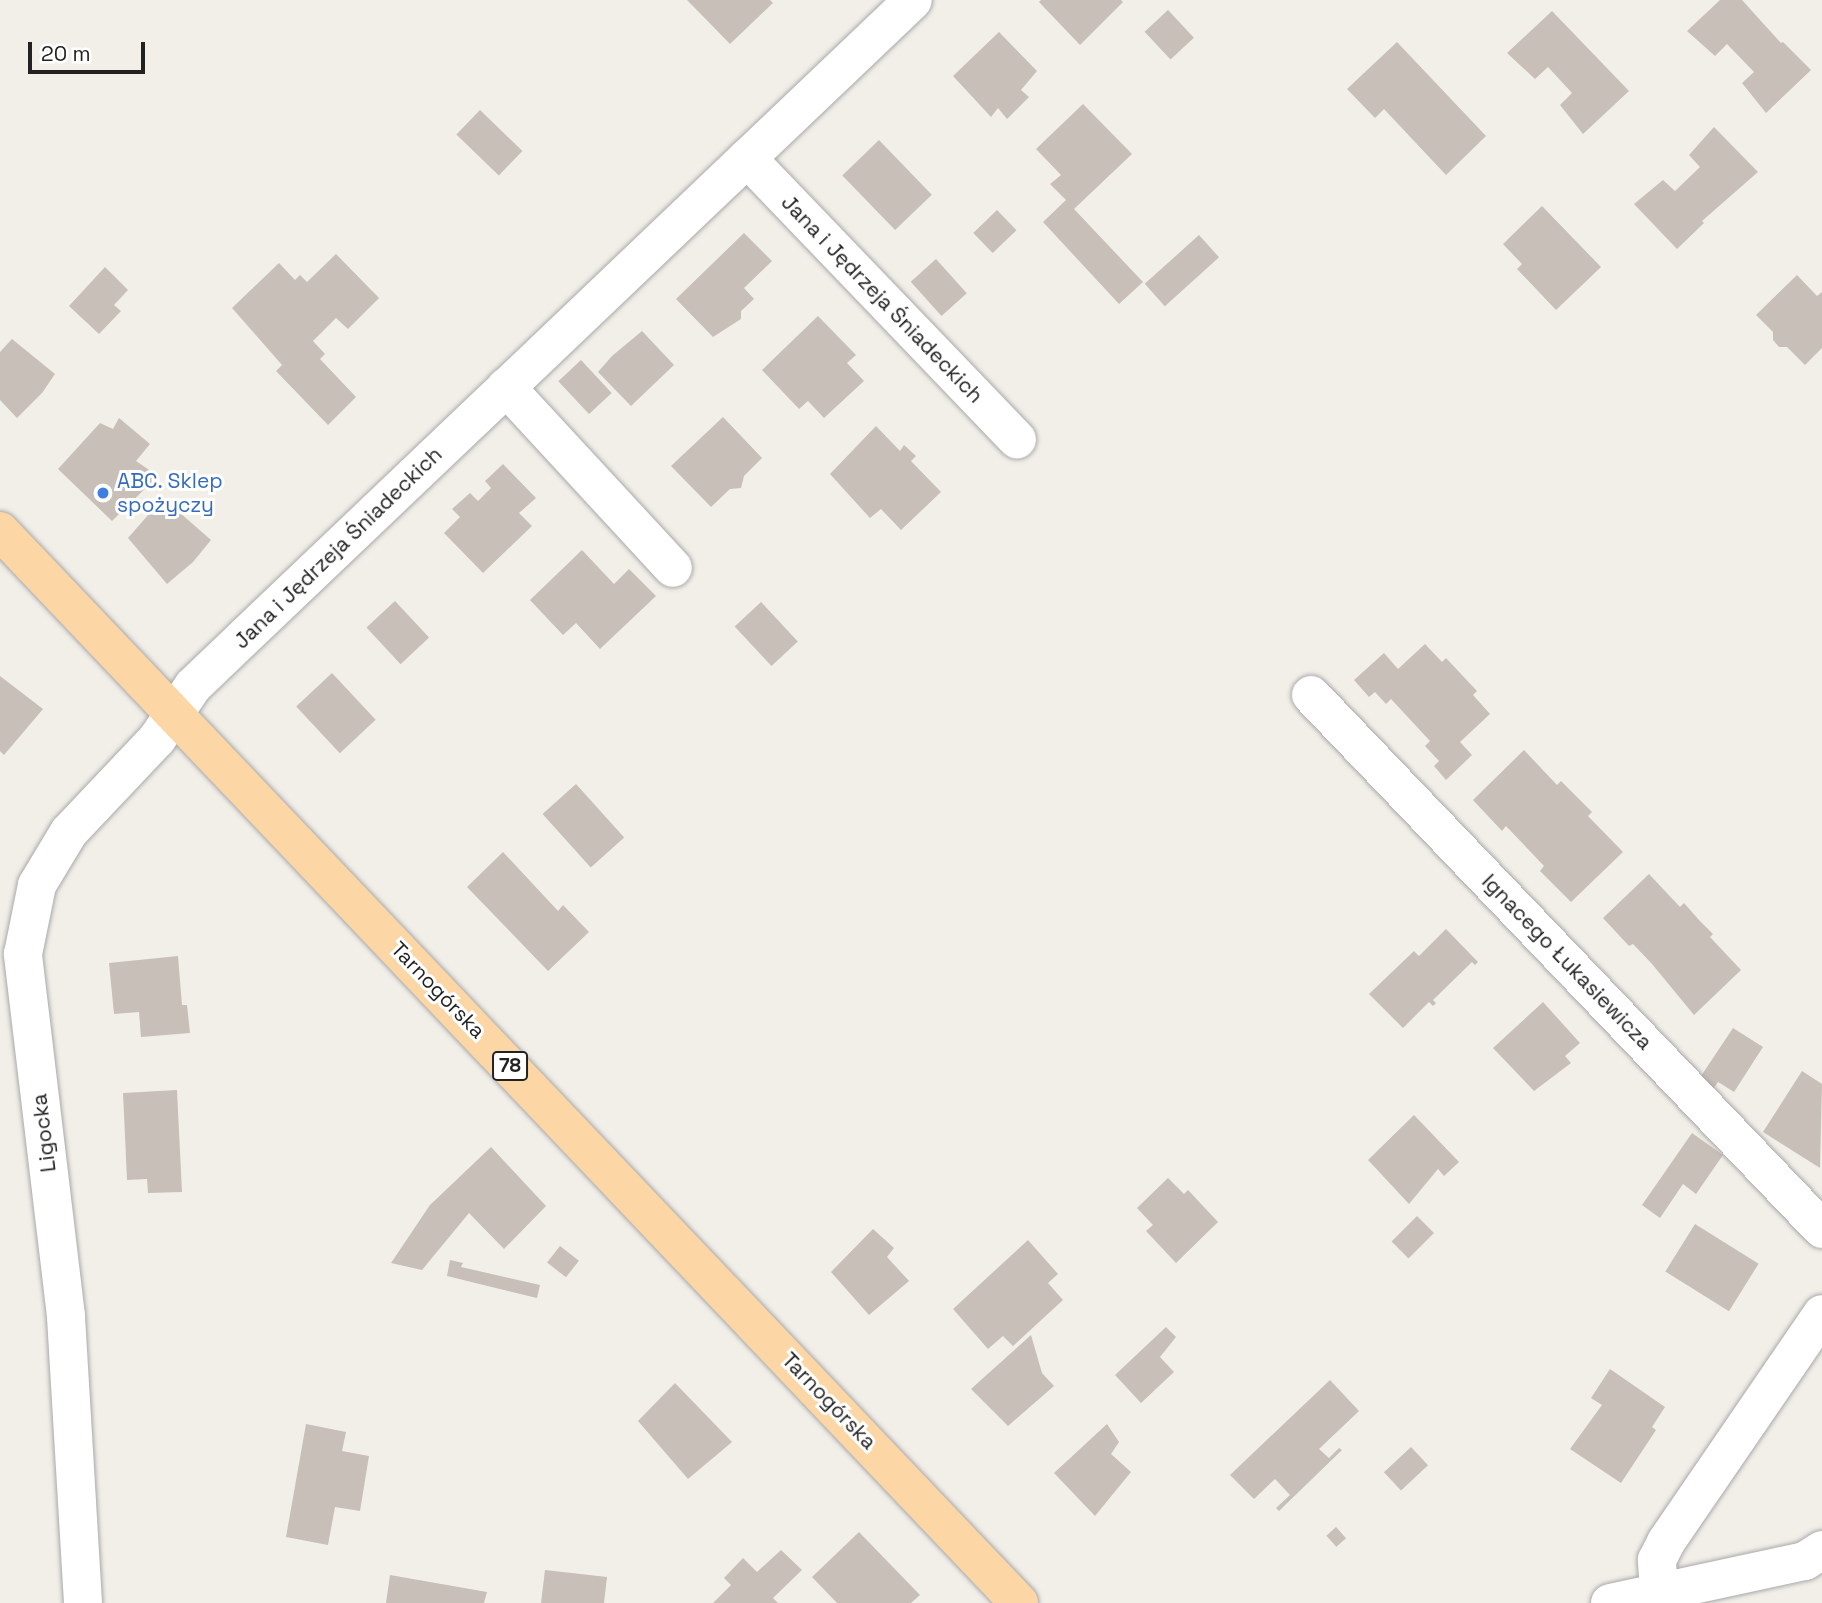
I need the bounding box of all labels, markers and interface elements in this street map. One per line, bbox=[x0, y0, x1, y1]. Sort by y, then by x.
scale bar bbox=[32, 28, 149, 72]
text: 20 m bbox=[41, 40, 91, 67]
street label: Jana i Jędrzeja Śniadeckich bbox=[776, 190, 988, 408]
street label: Jana i Jędrzeja Śniadeckich bbox=[229, 442, 447, 654]
place label: ABC. Sklep spożyczy bbox=[117, 468, 224, 518]
marker: ABC. Sklep spożyczy bbox=[95, 485, 111, 501]
street label: Ignacego Łukasiewicza bbox=[1477, 869, 1657, 1055]
street label: Tarnogórska bbox=[386, 936, 490, 1044]
road number: 78 bbox=[491, 1050, 529, 1082]
street label: Ligocka bbox=[27, 1092, 61, 1174]
street label: Tarnogórska bbox=[777, 1347, 881, 1455]

